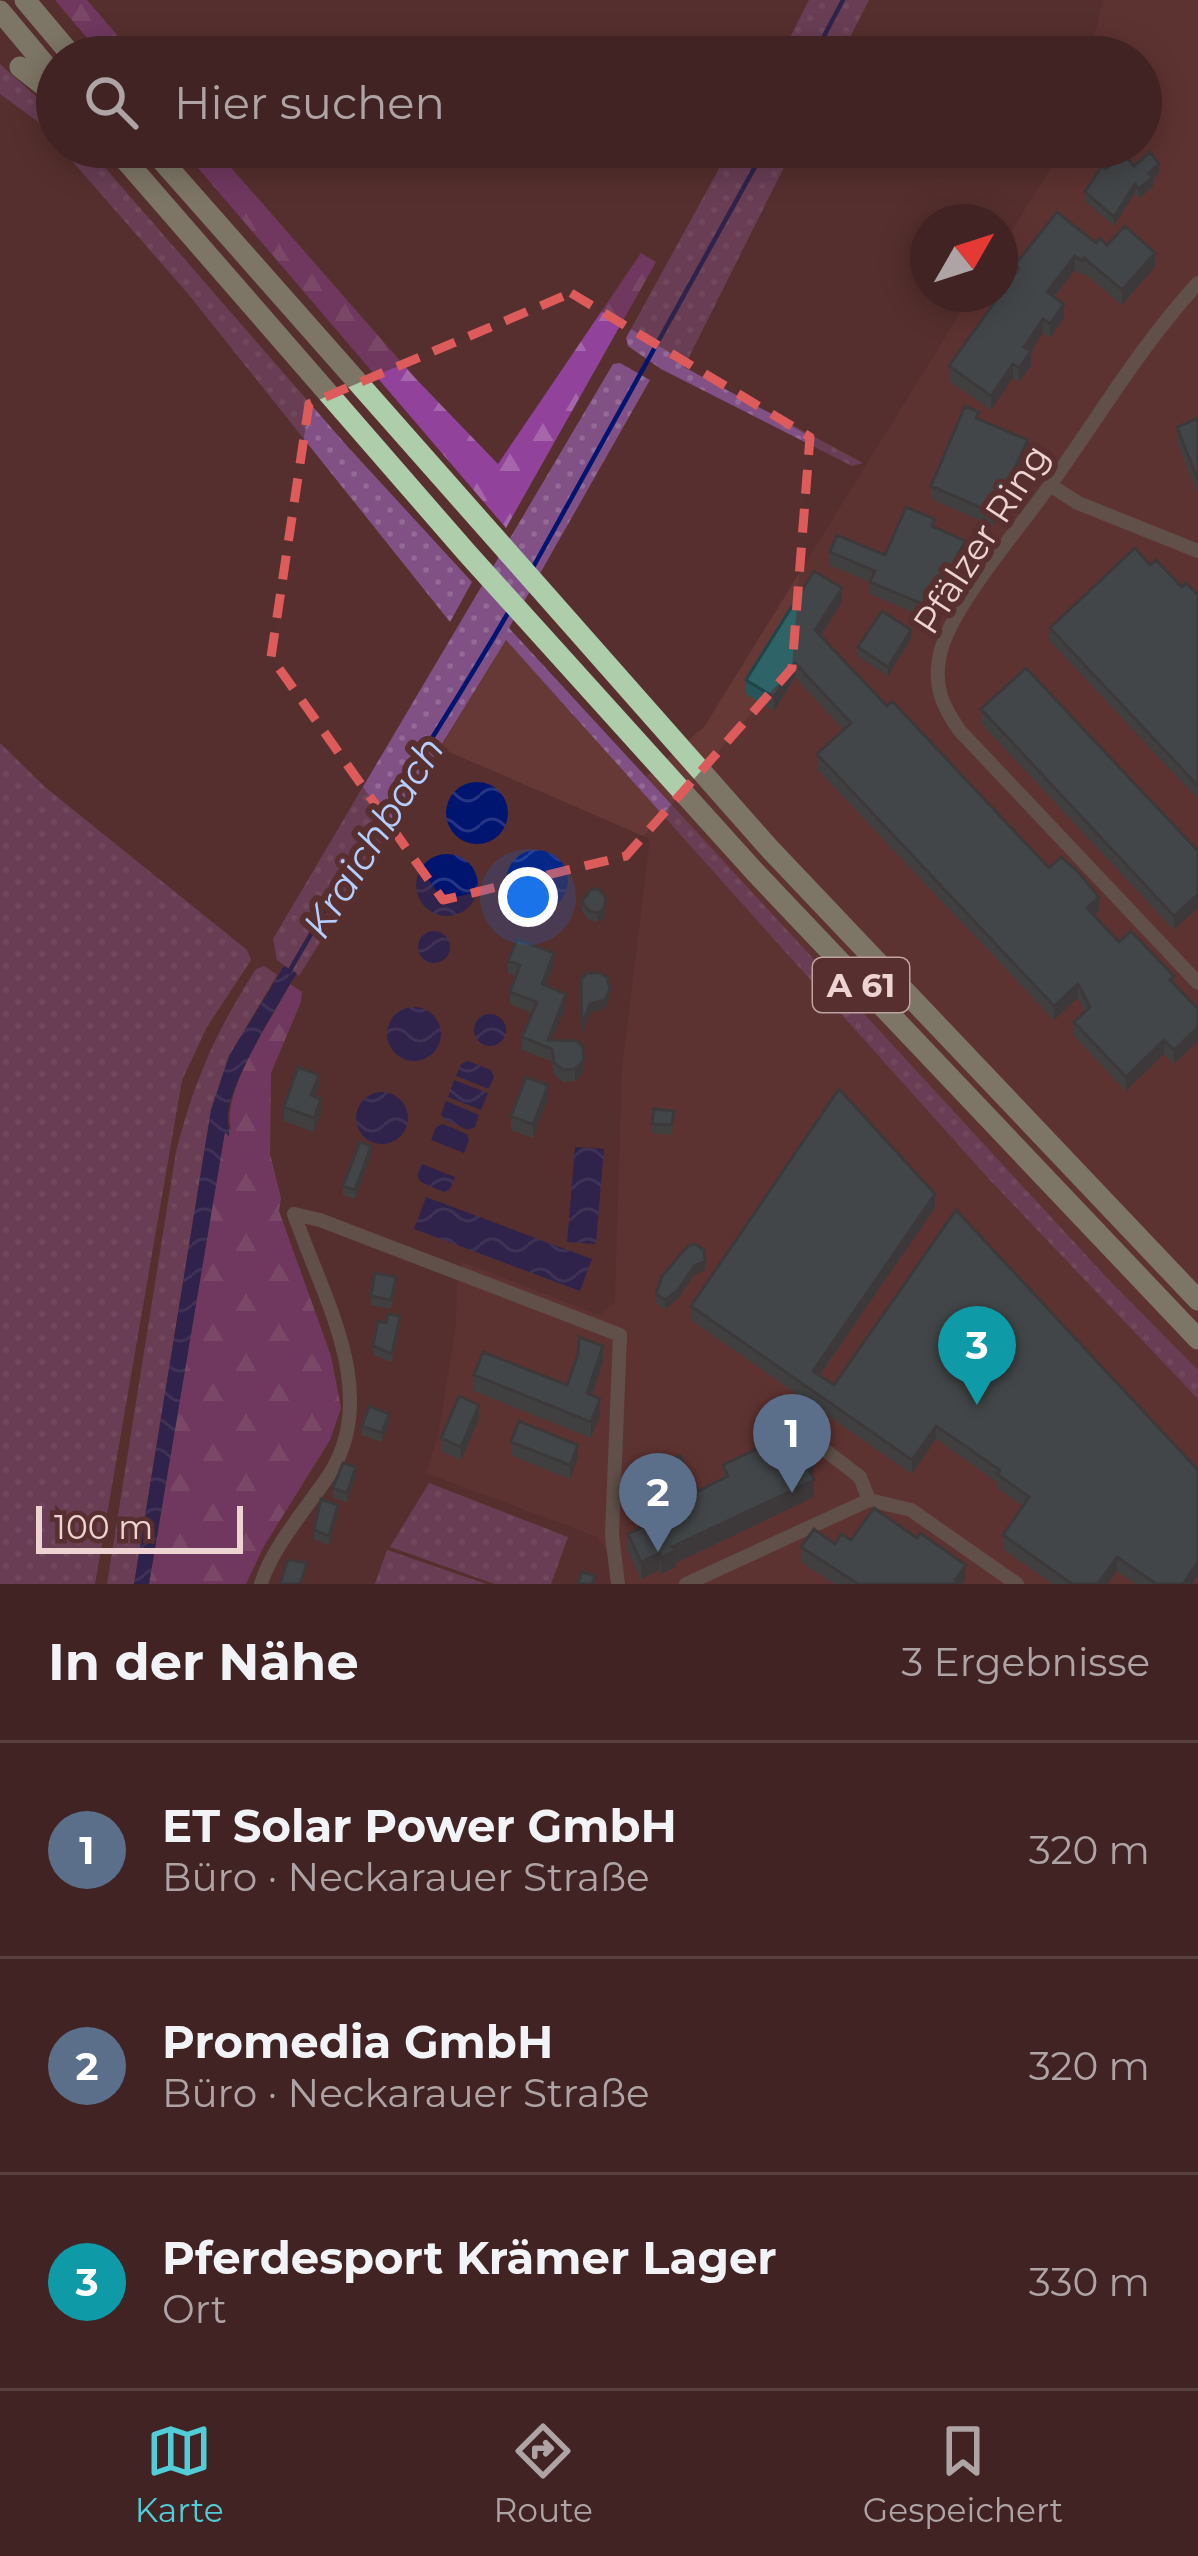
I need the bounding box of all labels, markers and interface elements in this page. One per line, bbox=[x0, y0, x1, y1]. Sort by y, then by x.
search box bbox=[36, 36, 1162, 168]
icon: search bbox=[78, 69, 144, 135]
text: Hier suchen bbox=[174, 75, 445, 130]
north arrow bbox=[910, 204, 1018, 312]
street label: Pfälzer Ring bbox=[903, 436, 1059, 642]
water label: Kraichbach bbox=[292, 727, 454, 947]
your location bbox=[498, 867, 558, 927]
road number: A 61 bbox=[813, 958, 909, 1012]
pin: 3 bbox=[938, 1306, 1016, 1405]
pin: 1 bbox=[753, 1394, 831, 1493]
pin: 2 bbox=[619, 1453, 697, 1552]
scale bar bbox=[36, 1500, 243, 1553]
text: 100 m bbox=[54, 1507, 153, 1547]
text: In der Nähe bbox=[48, 1631, 359, 1693]
text: 3 Ergebnisse bbox=[901, 1638, 1150, 1686]
text: ET Solar Power GmbH bbox=[162, 1798, 677, 1853]
text: 1 bbox=[79, 1826, 95, 1874]
text: 320 m bbox=[1029, 1826, 1150, 1874]
text: Büro · Neckarauer Straße bbox=[162, 1853, 650, 1901]
text: Promedia GmbH bbox=[162, 2014, 553, 2069]
text: 2 bbox=[75, 2042, 99, 2090]
text: 320 m bbox=[1029, 2042, 1150, 2090]
text: Büro · Neckarauer Straße bbox=[162, 2069, 650, 2117]
text: Pferdesport Krämer Lager bbox=[162, 2230, 777, 2285]
text: 3 bbox=[75, 2258, 99, 2306]
text: 330 m bbox=[1029, 2258, 1150, 2306]
text: Ort bbox=[162, 2285, 227, 2333]
tab: Karte bbox=[135, 2418, 224, 2530]
tab: Route bbox=[494, 2418, 593, 2530]
tab: Gespeichert bbox=[863, 2418, 1063, 2530]

